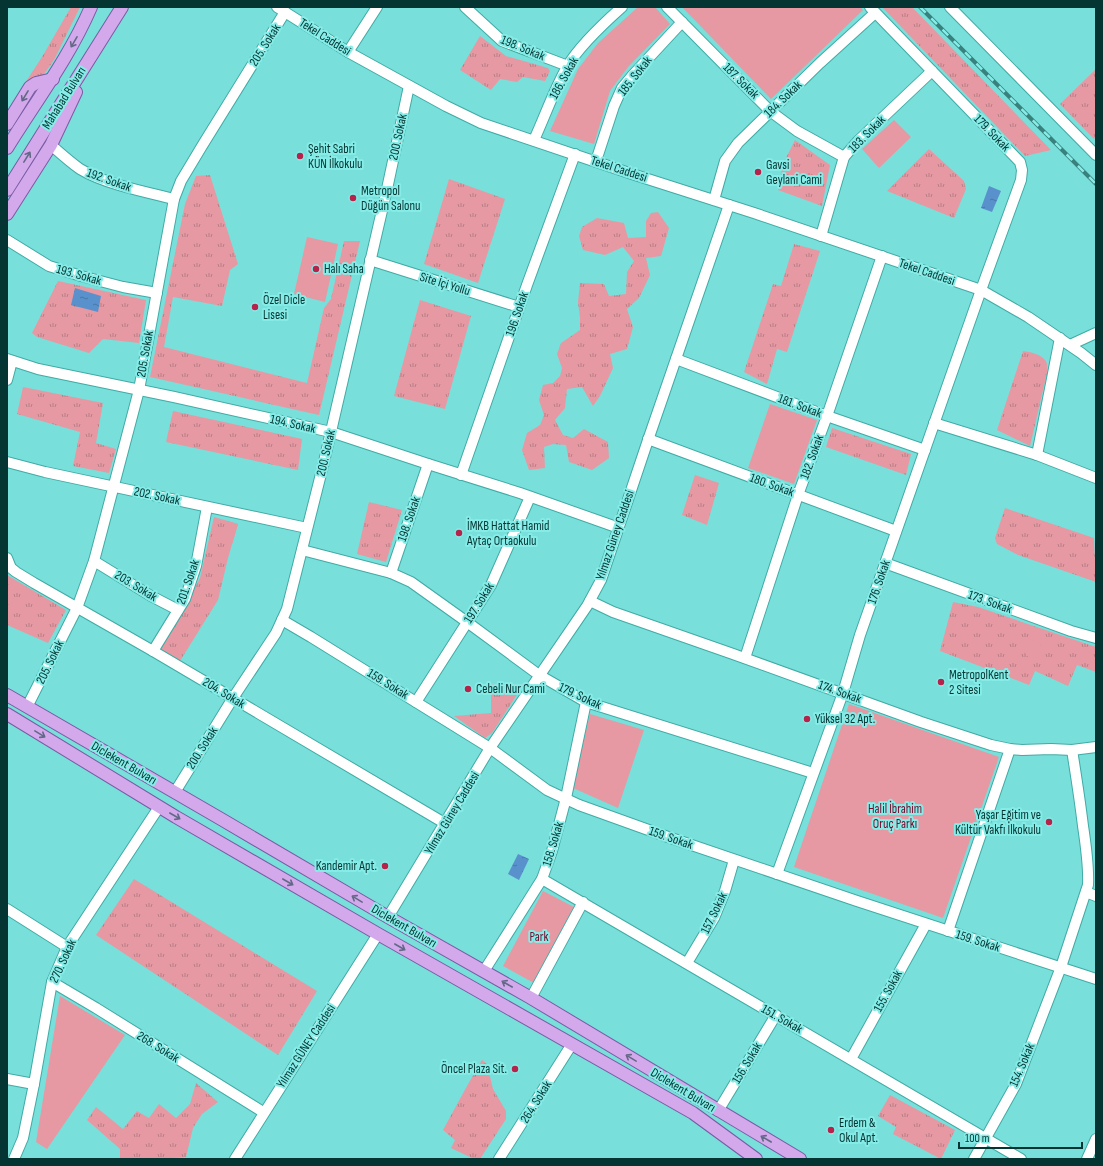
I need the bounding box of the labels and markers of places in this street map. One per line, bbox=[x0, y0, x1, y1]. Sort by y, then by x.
place label: Şehit Sabri KÜN İlkokulu bbox=[308, 141, 362, 172]
marker: Şehit Sabri KÜN İlkokulu bbox=[295, 151, 305, 161]
place label: Gavsi Geylani Cami bbox=[766, 157, 822, 188]
marker: Gavsi Geylani Cami bbox=[753, 167, 763, 177]
place label: Metropol Düğün Salonu bbox=[361, 183, 420, 214]
marker: Metropol Düğün Salonu bbox=[348, 193, 358, 203]
place label: Halı Saha bbox=[324, 261, 364, 277]
marker: Halı Saha bbox=[311, 264, 321, 274]
place label: Özel Dicle Lisesi bbox=[263, 291, 305, 323]
marker: Özel Dicle Lisesi bbox=[250, 302, 260, 312]
place label: İMKB Hattat Hamid Aytaç Ortaokulu bbox=[466, 517, 549, 549]
marker: İMKB Hattat Hamid Aytaç Ortaokulu bbox=[454, 528, 464, 538]
place label: MetropolKent 2 Sitesi bbox=[949, 667, 1009, 698]
marker: MetropolKent 2 Sitesi bbox=[936, 677, 946, 687]
place label: Cebeli Nur Cami bbox=[476, 681, 545, 697]
marker: Cebeli Nur Cami bbox=[463, 684, 473, 694]
place label: Yüksel 32 Apt. bbox=[815, 711, 875, 727]
marker: Yüksel 32 Apt. bbox=[802, 714, 812, 724]
place label: Yaşar Eğitim ve Kültür Vakfı İlkokulu bbox=[955, 807, 1041, 838]
marker: Yaşar Eğitim ve Kültür Vakfı İlkokulu bbox=[1044, 817, 1054, 827]
place label: Kandemir Apt. bbox=[316, 858, 377, 874]
marker: Kandemir Apt. bbox=[380, 861, 390, 871]
place label: Öncel Plaza Sit. bbox=[441, 1060, 507, 1077]
marker: Öncel Plaza Sit. bbox=[510, 1064, 520, 1074]
place label: Erdem & Okul Apt. bbox=[839, 1115, 878, 1146]
marker: Erdem & Okul Apt. bbox=[826, 1125, 836, 1135]

